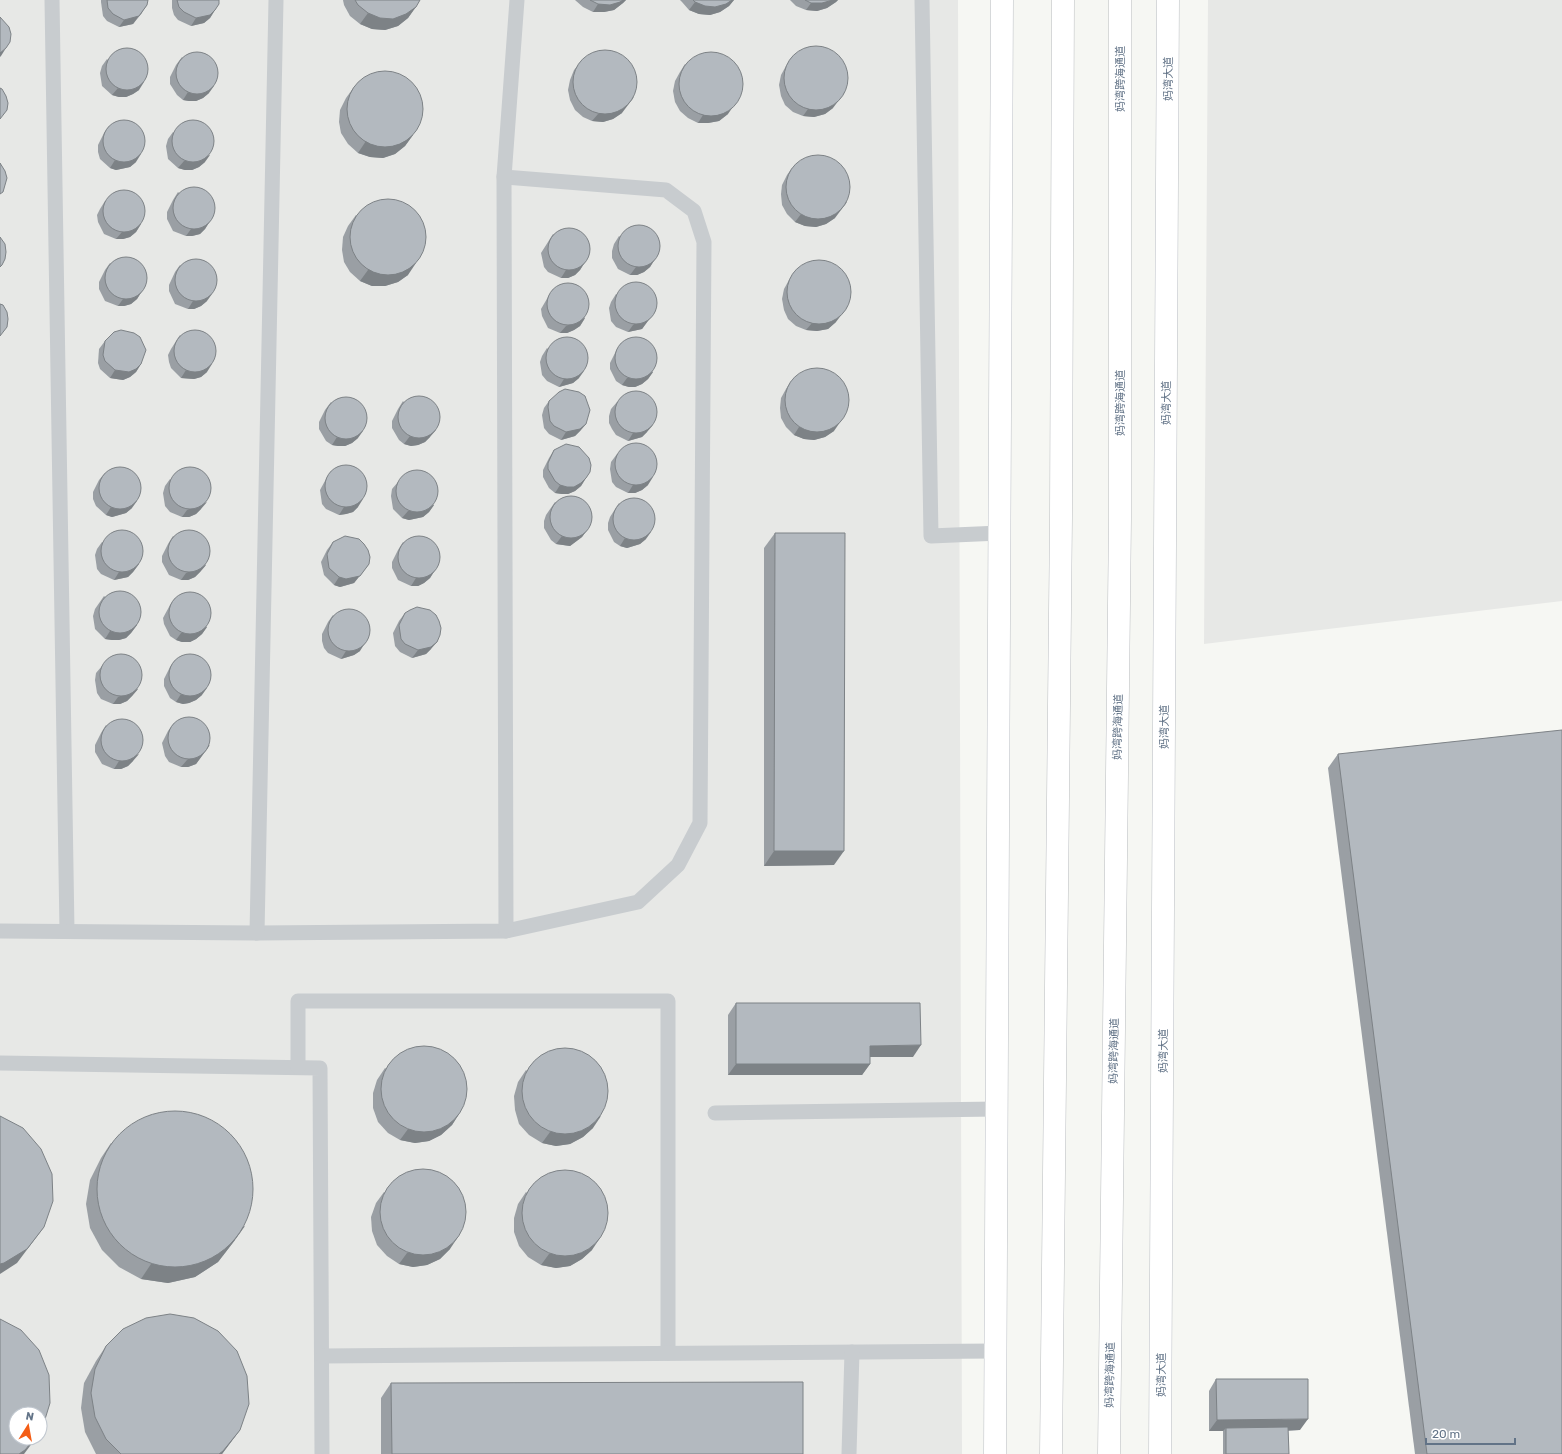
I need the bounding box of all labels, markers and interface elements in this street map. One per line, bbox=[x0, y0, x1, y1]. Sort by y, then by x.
street label: 妈湾跨海通道 bbox=[1114, 46, 1127, 112]
street label: 妈湾大道 bbox=[1162, 57, 1175, 101]
street label: 妈湾跨海通道 bbox=[1114, 370, 1127, 436]
street label: 妈湾大道 bbox=[1160, 381, 1173, 425]
street label: 妈湾跨海通道 bbox=[1111, 694, 1125, 760]
street label: 妈湾大道 bbox=[1158, 705, 1171, 749]
street label: 妈湾跨海通道 bbox=[1107, 1018, 1121, 1084]
street label: 妈湾大道 bbox=[1157, 1029, 1170, 1073]
street label: 妈湾跨海通道 bbox=[1103, 1342, 1117, 1408]
street label: 妈湾大道 bbox=[1155, 1353, 1168, 1397]
north arrow bbox=[8, 1406, 48, 1446]
text: N bbox=[25, 1410, 35, 1424]
scale bar bbox=[1426, 1420, 1515, 1446]
text: 20 m bbox=[1432, 1427, 1460, 1441]

